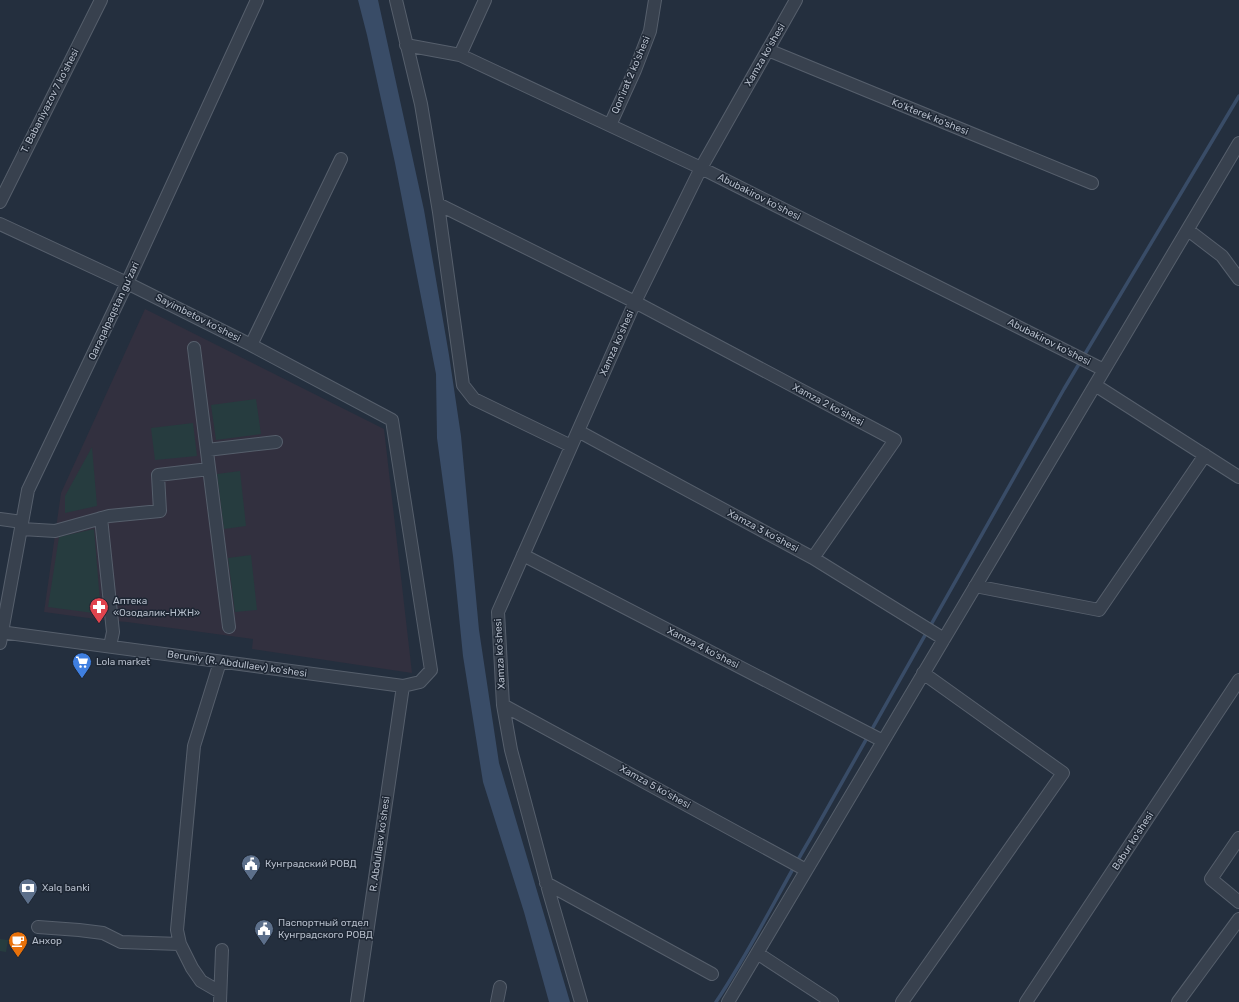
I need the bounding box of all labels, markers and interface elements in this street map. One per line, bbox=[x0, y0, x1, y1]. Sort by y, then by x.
street label: Xamza ko'shesi bbox=[742, 22, 788, 88]
street label: Qon'irat 2 ko'shesi bbox=[609, 34, 653, 116]
street label: T. Babaniyazov 7 ko'shesi bbox=[18, 47, 82, 155]
street label: Ko'kterek ko'shesi bbox=[890, 96, 970, 138]
street label: Abubakirov ko'shesi bbox=[716, 171, 802, 223]
street label: Qaraqalpaqstan gu'zari bbox=[86, 260, 142, 362]
street label: Sayimbetov ko'shesi bbox=[153, 291, 243, 345]
street label: Xamza ko'shesi bbox=[597, 308, 637, 378]
street label: Abubakirov ko'shesi bbox=[1006, 316, 1092, 368]
street label: Xamza 2 ko'shesi bbox=[790, 381, 866, 429]
street label: Xamza 3 ko'shesi bbox=[725, 507, 801, 555]
place label: Аптека «Озодалик-НЖН» bbox=[113, 595, 200, 619]
pharmacy icon: Аптека «Озодалик-НЖН» bbox=[88, 596, 110, 624]
street label: Xamza ko'shesi bbox=[492, 619, 508, 689]
street label: Xamza 4 ko'shesi bbox=[665, 625, 741, 671]
street label: Beruniy (R. Abdullaev) ko'shesi bbox=[166, 648, 308, 680]
supermarket icon: Lola market bbox=[71, 651, 93, 679]
place label: Lola market bbox=[96, 656, 150, 668]
street label: Xamza 5 ko'shesi bbox=[618, 763, 692, 811]
street label: R. Abdullaev ko'shesi bbox=[367, 796, 393, 892]
street label: Babur ko'shesi bbox=[1110, 810, 1156, 872]
public building icon: Кунградский РОВД bbox=[240, 853, 262, 881]
place label: Кунградский РОВД bbox=[265, 858, 357, 870]
bank icon: Xalq banki bbox=[17, 877, 39, 905]
place label: Xalq banki bbox=[42, 882, 90, 894]
place label: Паспортный отдел Кунградского РОВД bbox=[278, 917, 373, 941]
public building icon: Паспортный отдел Кунградского РОВД bbox=[253, 918, 275, 946]
cafe icon: Анхор bbox=[7, 930, 29, 958]
place label: Анхор bbox=[32, 935, 62, 947]

